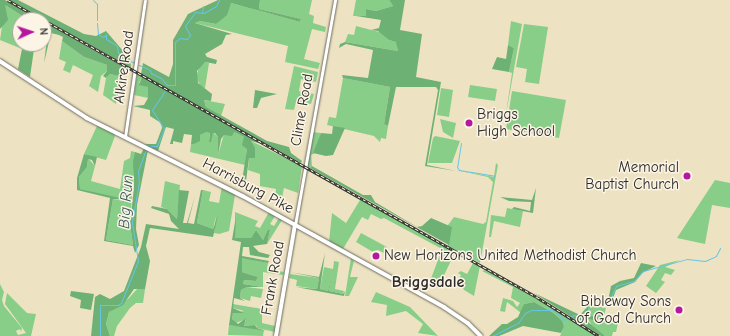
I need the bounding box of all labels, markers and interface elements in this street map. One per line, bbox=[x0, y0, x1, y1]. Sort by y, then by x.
north arrow bbox=[12, 12, 52, 52]
text: N bbox=[37, 27, 50, 35]
street label: Alkire Road bbox=[110, 29, 138, 105]
street label: Clime Road bbox=[287, 72, 317, 148]
place label: Briggs High School bbox=[477, 105, 555, 140]
marker: Briggs High School bbox=[464, 118, 474, 128]
street label: Harrisburg Pike bbox=[199, 154, 297, 218]
place label: Memorial Baptist Church bbox=[585, 158, 679, 193]
marker: Memorial Baptist Church bbox=[682, 171, 692, 181]
water label: Big Run bbox=[115, 174, 137, 230]
street label: Frank Road bbox=[258, 239, 288, 317]
place label: New Horizons United Methodist Church bbox=[384, 247, 636, 265]
marker: New Horizons United Methodist Church bbox=[371, 251, 381, 261]
district label: Briggsdale bbox=[392, 272, 464, 292]
place label: Bibleway Sons of God Church bbox=[577, 292, 671, 327]
marker: Bibleway Sons of God Church bbox=[674, 305, 684, 315]

